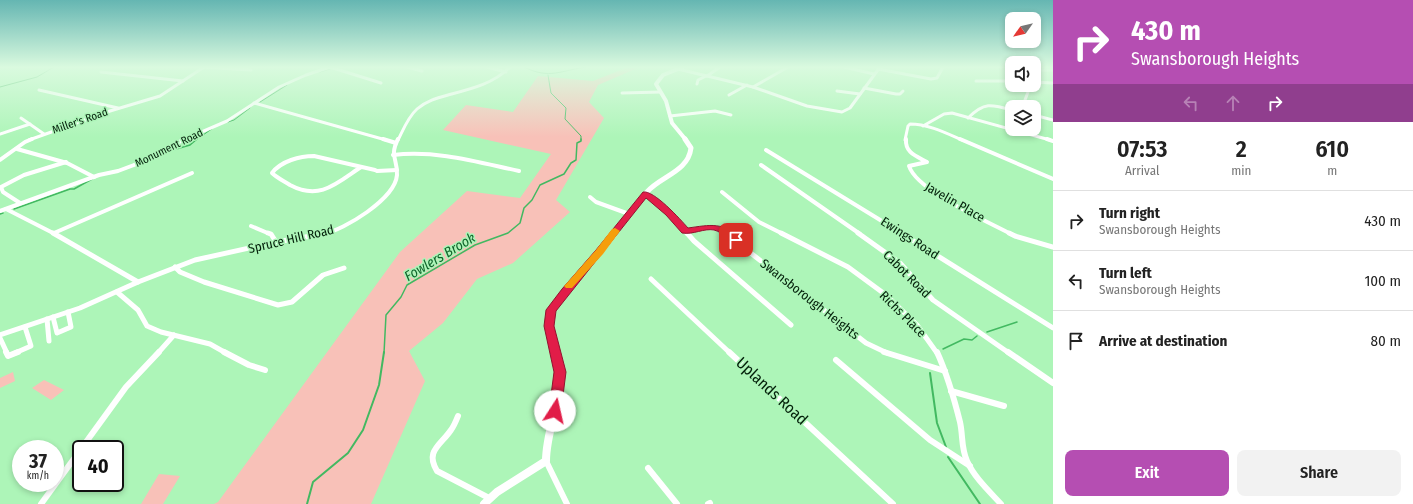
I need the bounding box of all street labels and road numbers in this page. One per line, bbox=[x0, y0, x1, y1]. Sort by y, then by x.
street label: Miller's Road bbox=[51, 105, 109, 137]
street label: Monument Road bbox=[133, 126, 205, 170]
street label: Javelin Place bbox=[922, 179, 988, 225]
street label: Ewings Road bbox=[878, 214, 942, 262]
street label: Spruce Hill Road bbox=[247, 222, 335, 256]
street label: Cabot Road bbox=[880, 247, 934, 301]
street label: Swansborough Heights bbox=[758, 256, 863, 343]
street label: Richs Place bbox=[877, 288, 929, 340]
street label: Uplands Road bbox=[732, 353, 812, 429]

